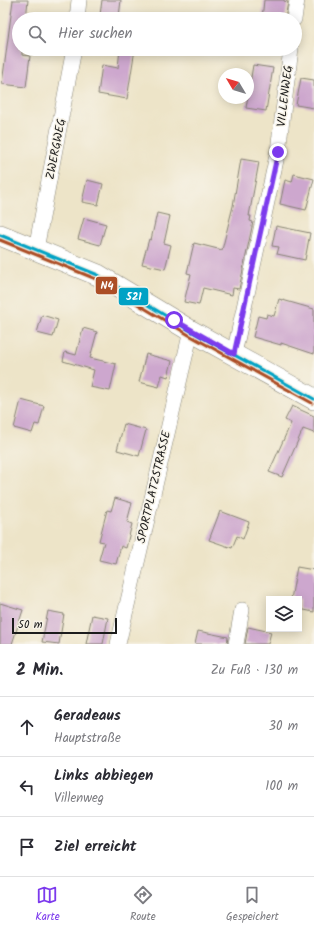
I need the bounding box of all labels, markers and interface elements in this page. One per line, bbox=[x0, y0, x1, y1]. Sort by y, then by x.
search box bbox=[12, 12, 302, 56]
text: Hier suchen bbox=[58, 22, 132, 46]
icon: search bbox=[26, 23, 48, 45]
street label: VILLENWEG bbox=[272, 64, 298, 128]
north arrow bbox=[218, 68, 254, 104]
street label: ZWERGWEG bbox=[41, 117, 71, 181]
route end bbox=[269, 143, 287, 161]
line badge: N4 bbox=[95, 276, 118, 295]
text: N4 bbox=[101, 277, 113, 295]
line badge: 521 bbox=[118, 287, 149, 306]
text: 521 bbox=[125, 288, 142, 306]
route start bbox=[165, 311, 183, 329]
street label: SPORTPLATZSTRASSE bbox=[132, 428, 176, 545]
map controls bbox=[266, 596, 302, 632]
button: layers bbox=[266, 596, 302, 632]
scale bar bbox=[12, 616, 117, 635]
text: 50 m bbox=[18, 616, 43, 634]
text: 2 Min. bbox=[16, 657, 63, 684]
text: Zu Fuß · 130 m bbox=[211, 660, 298, 681]
text: Geradeaus bbox=[54, 704, 121, 728]
icon: ahead bbox=[16, 716, 38, 738]
text: 30 m bbox=[269, 716, 298, 737]
text: Hauptstraße bbox=[54, 728, 121, 749]
text: Links abbiegen bbox=[54, 764, 153, 788]
icon: left bbox=[16, 776, 38, 798]
text: 100 m bbox=[265, 776, 298, 797]
text: Villenweg bbox=[54, 788, 104, 809]
text: Ziel erreicht bbox=[54, 835, 137, 859]
icon: arrive bbox=[16, 836, 38, 858]
tab: Karte bbox=[35, 884, 60, 926]
tab: Route bbox=[130, 884, 156, 926]
tab: Gespeichert bbox=[226, 884, 279, 926]

